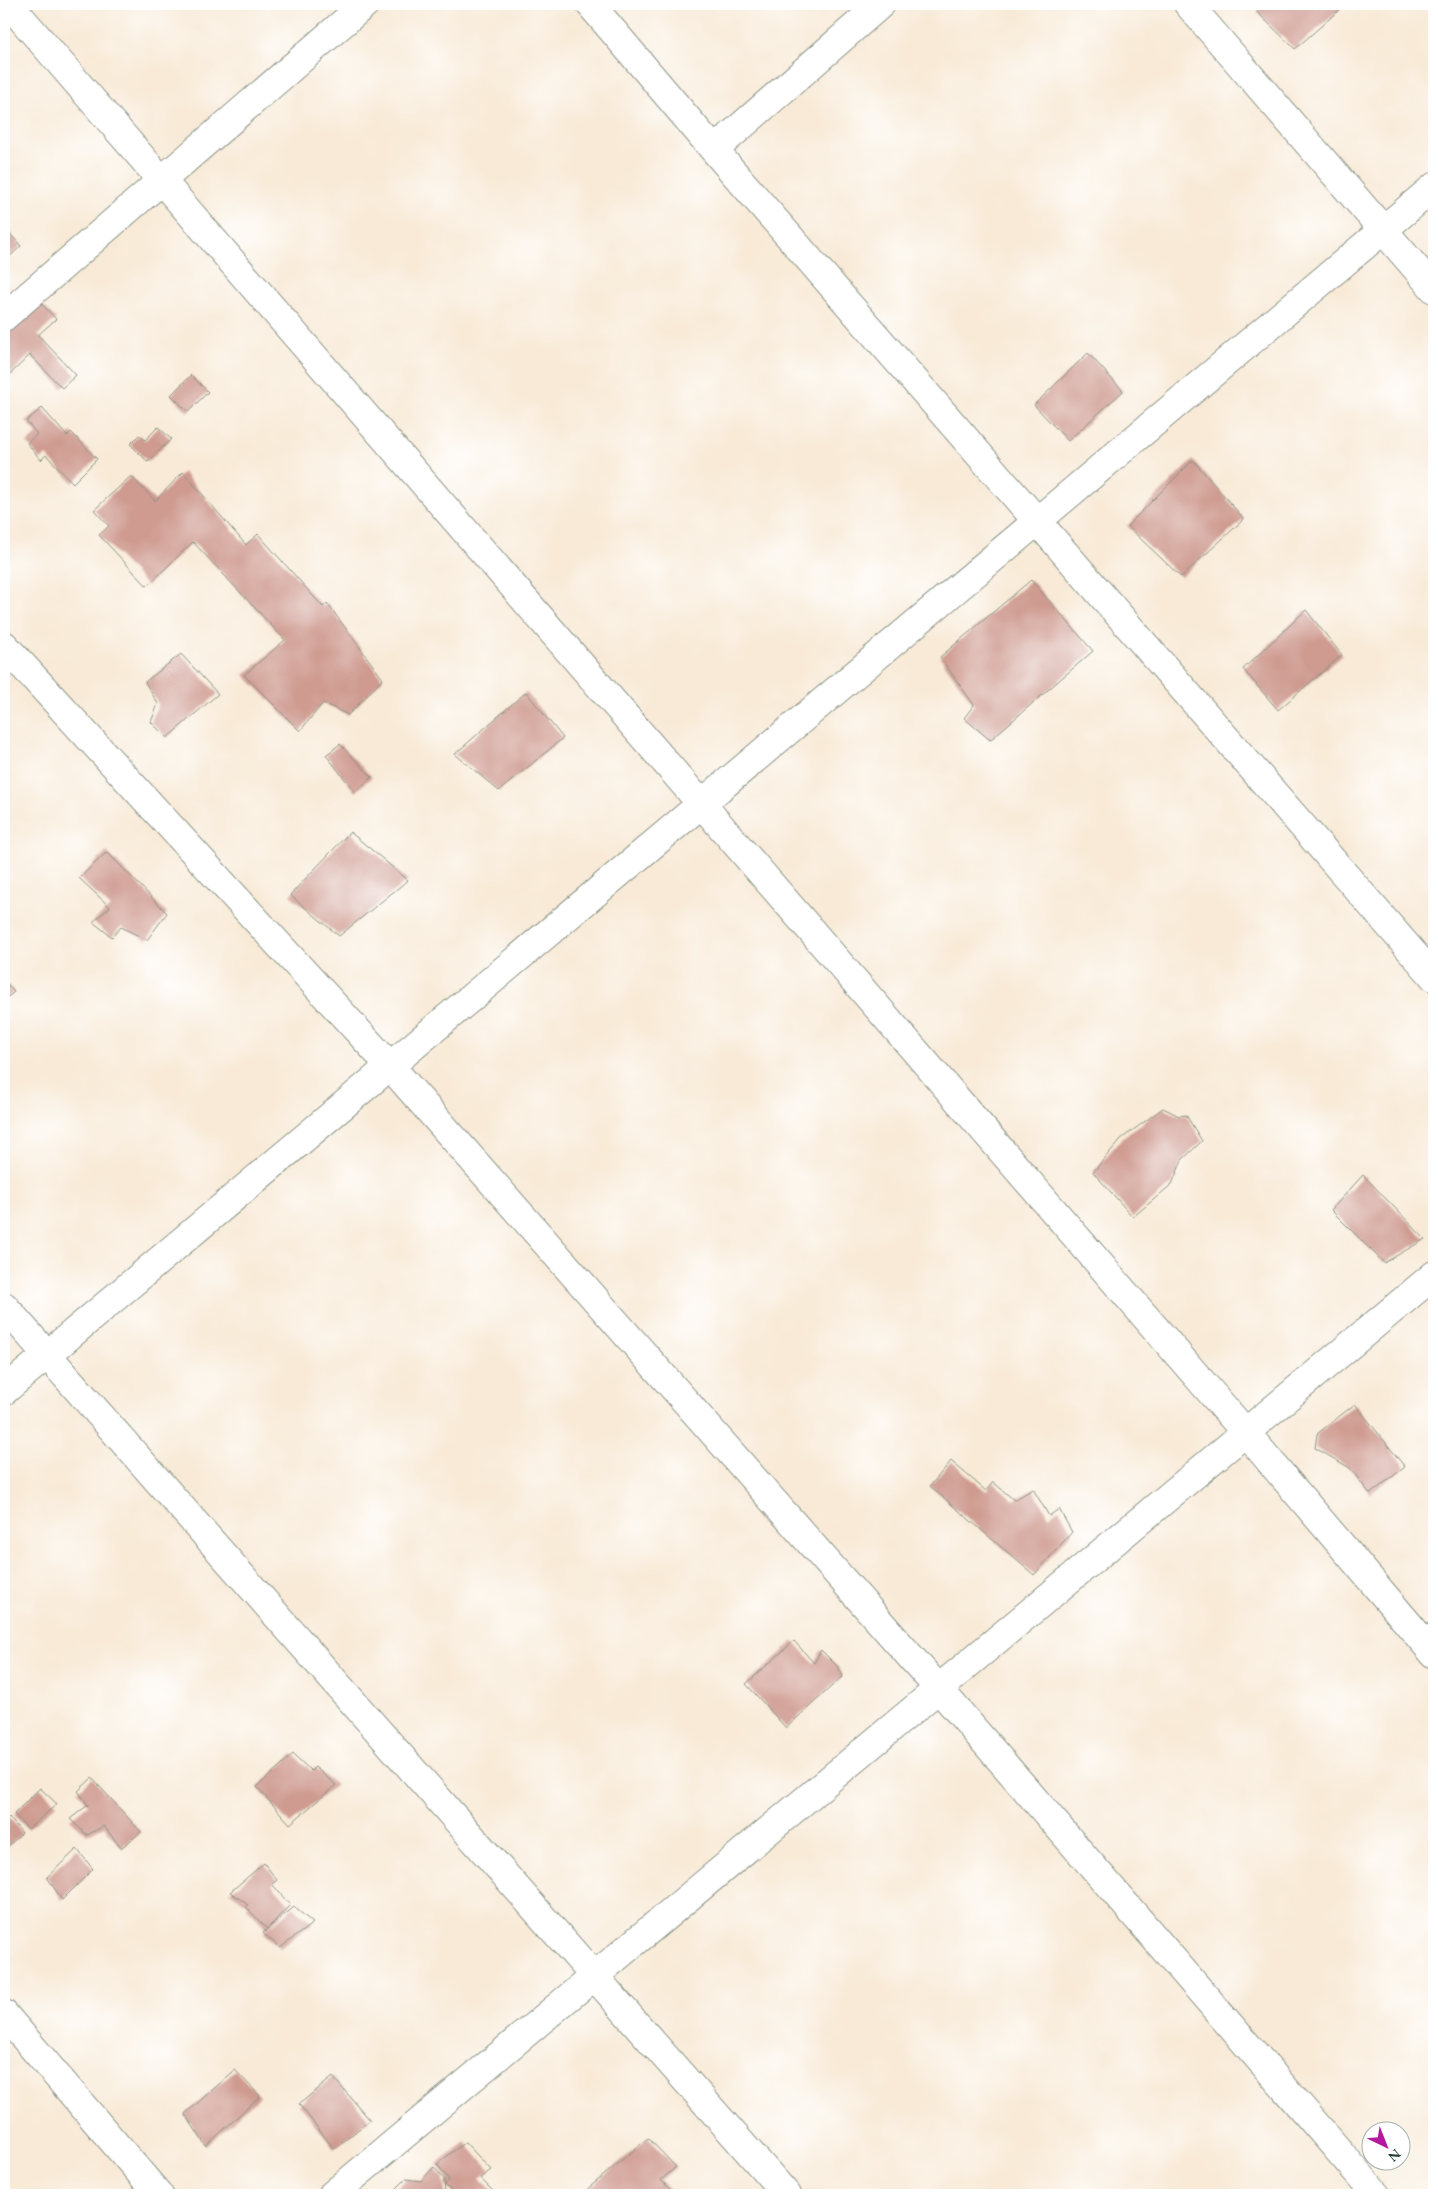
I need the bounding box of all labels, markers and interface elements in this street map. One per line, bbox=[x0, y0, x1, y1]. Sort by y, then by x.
north arrow bbox=[1360, 2122, 1410, 2172]
text: N bbox=[1384, 2145, 1405, 2166]

